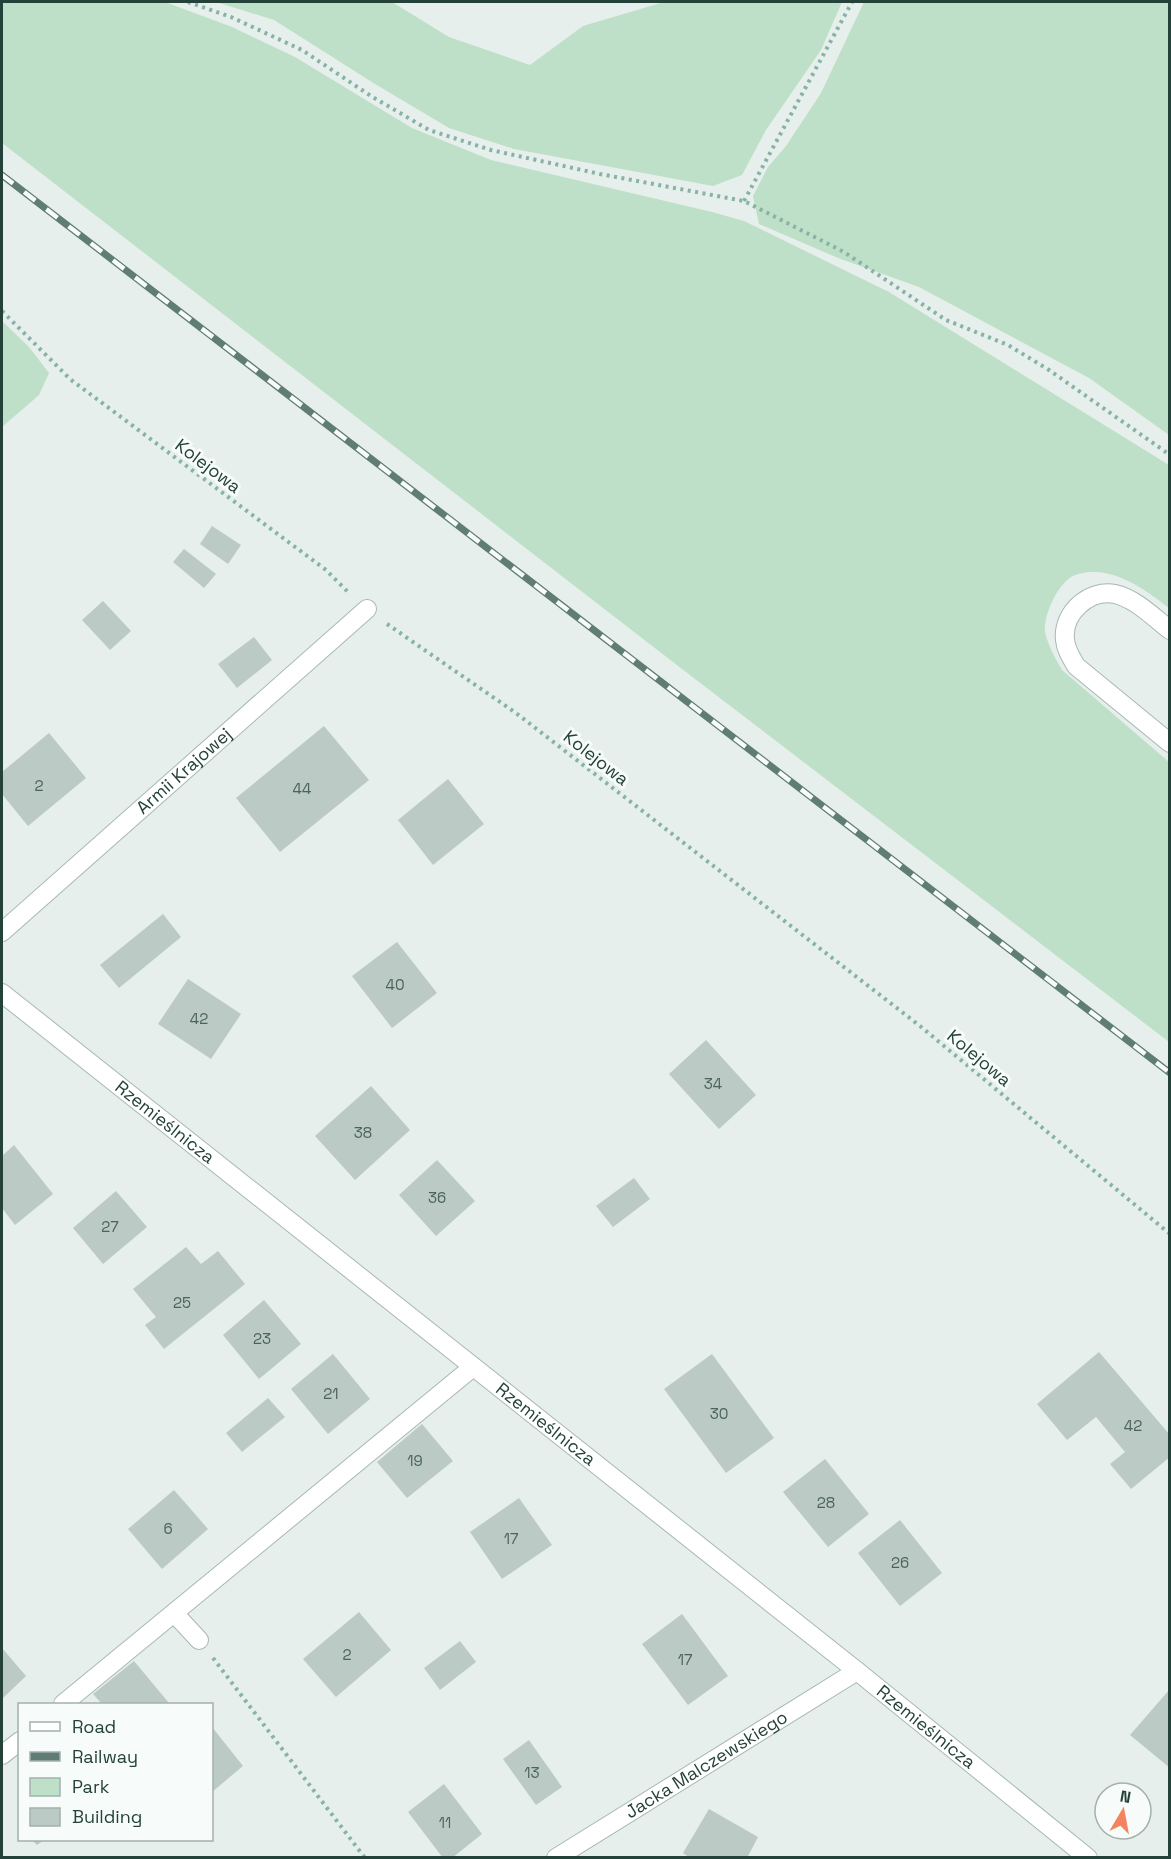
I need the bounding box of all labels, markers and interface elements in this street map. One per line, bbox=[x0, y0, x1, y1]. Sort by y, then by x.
street label: Kolejowa bbox=[171, 433, 246, 498]
street label: Armii Krajowej bbox=[131, 722, 236, 819]
street label: Kolejowa bbox=[559, 725, 634, 790]
house number: 2 bbox=[34, 776, 44, 795]
house number: 44 bbox=[293, 779, 311, 798]
house number: 40 bbox=[386, 975, 405, 994]
house number: 42 bbox=[190, 1009, 208, 1028]
street label: Kolejowa bbox=[943, 1024, 1016, 1091]
house number: 34 bbox=[704, 1074, 722, 1093]
street label: Rzemieślnicza bbox=[111, 1075, 220, 1168]
house number: 38 bbox=[354, 1123, 372, 1142]
house number: 36 bbox=[428, 1188, 446, 1207]
house number: 27 bbox=[101, 1217, 119, 1236]
house number: 25 bbox=[173, 1293, 191, 1312]
house number: 23 bbox=[253, 1329, 271, 1348]
street label: Rzemieślnicza bbox=[491, 1377, 601, 1470]
house number: 21 bbox=[323, 1384, 339, 1403]
house number: 30 bbox=[710, 1404, 728, 1423]
house number: 42 bbox=[1124, 1416, 1142, 1435]
house number: 19 bbox=[407, 1451, 423, 1470]
house number: 28 bbox=[817, 1493, 835, 1512]
house number: 6 bbox=[163, 1519, 173, 1538]
house number: 17 bbox=[504, 1529, 518, 1548]
house number: 26 bbox=[891, 1553, 909, 1572]
house number: 2 bbox=[342, 1645, 352, 1664]
house number: 17 bbox=[678, 1650, 692, 1669]
street label: Rzemieślnicza bbox=[872, 1679, 981, 1774]
legend bbox=[18, 1703, 213, 1841]
street label: Jacka Malczewskiego bbox=[621, 1705, 792, 1823]
text: Road bbox=[72, 1715, 116, 1738]
text: Railway bbox=[72, 1745, 138, 1768]
house number: 13 bbox=[524, 1763, 540, 1782]
text: Park bbox=[72, 1775, 110, 1798]
north arrow bbox=[1093, 1781, 1153, 1841]
text: N bbox=[1118, 1785, 1133, 1808]
text: Building bbox=[72, 1805, 142, 1828]
house number: 11 bbox=[439, 1813, 451, 1832]

